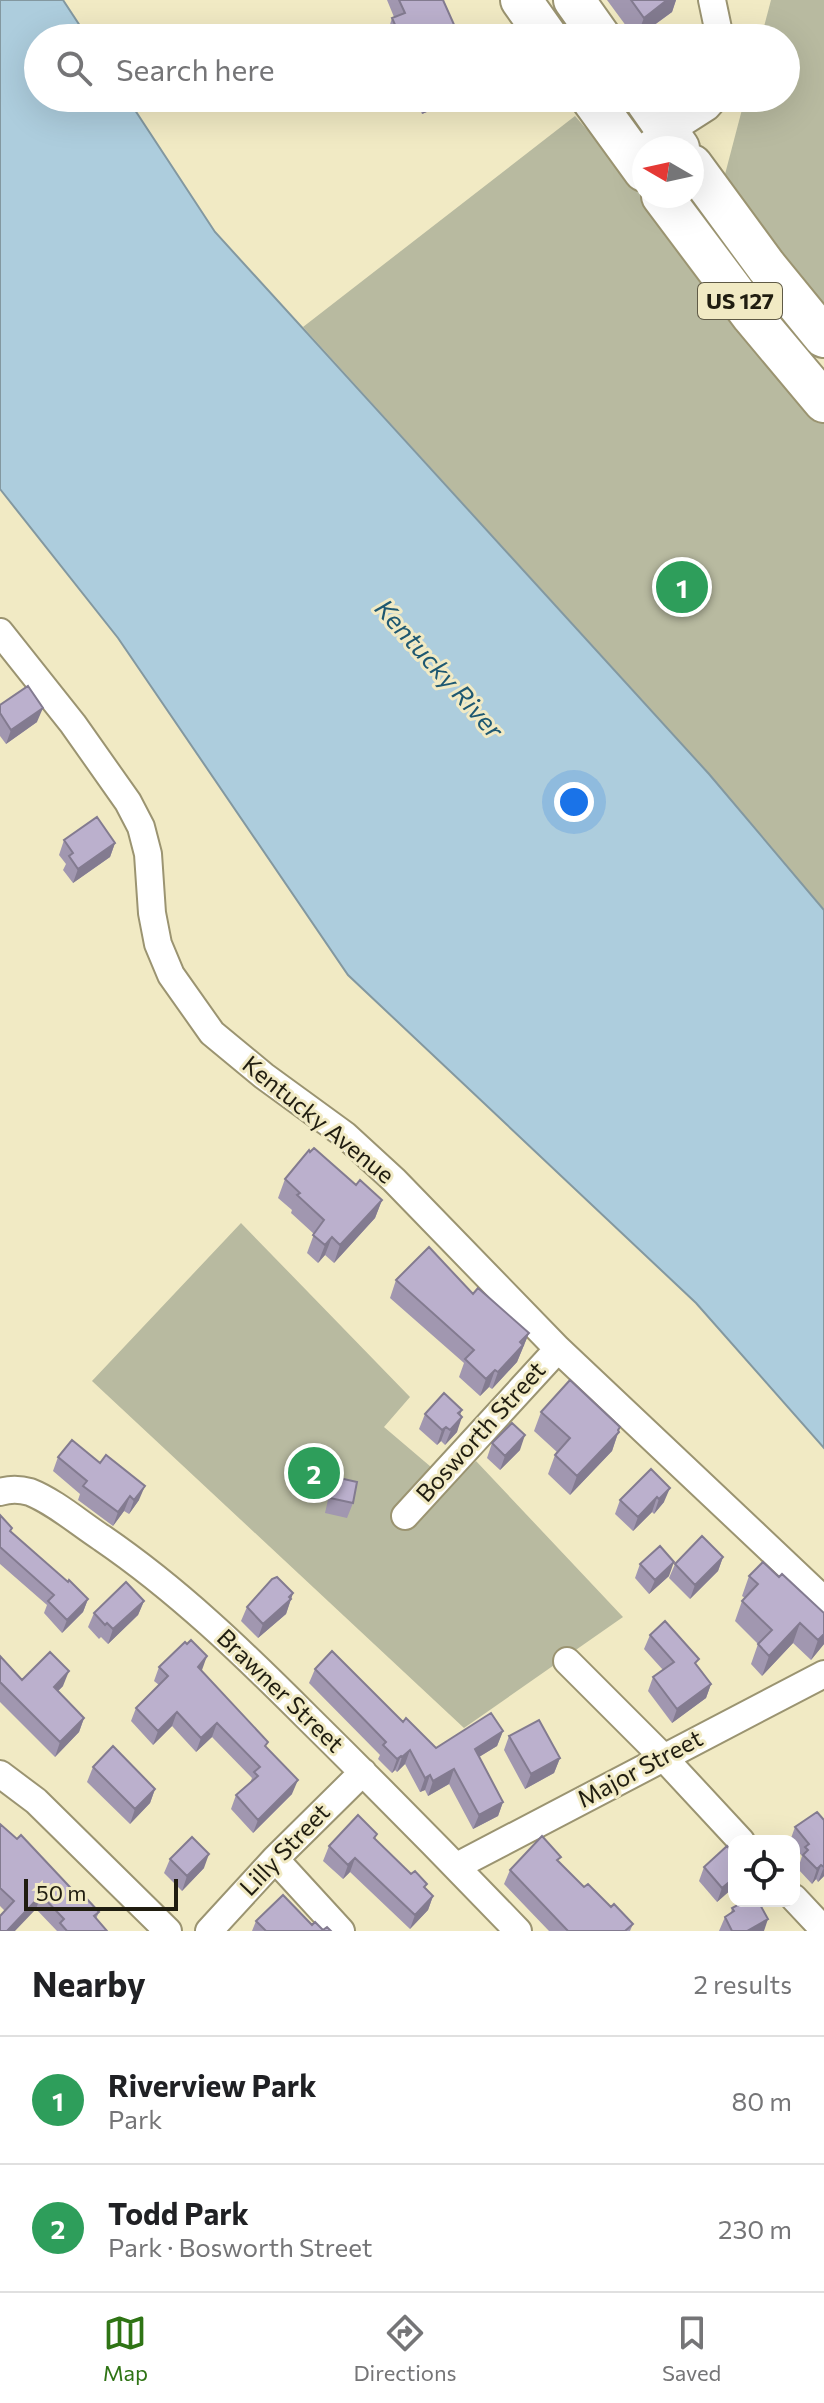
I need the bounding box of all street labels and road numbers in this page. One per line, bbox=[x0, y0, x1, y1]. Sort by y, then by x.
road number: US 127 bbox=[698, 283, 782, 319]
street label: Kentucky Avenue bbox=[237, 1049, 401, 1189]
street label: Bosworth Street bbox=[409, 1355, 551, 1507]
street label: Brawner Street bbox=[212, 1622, 350, 1758]
street label: Major Street bbox=[572, 1722, 707, 1813]
street label: Lilly Street bbox=[233, 1797, 335, 1901]

